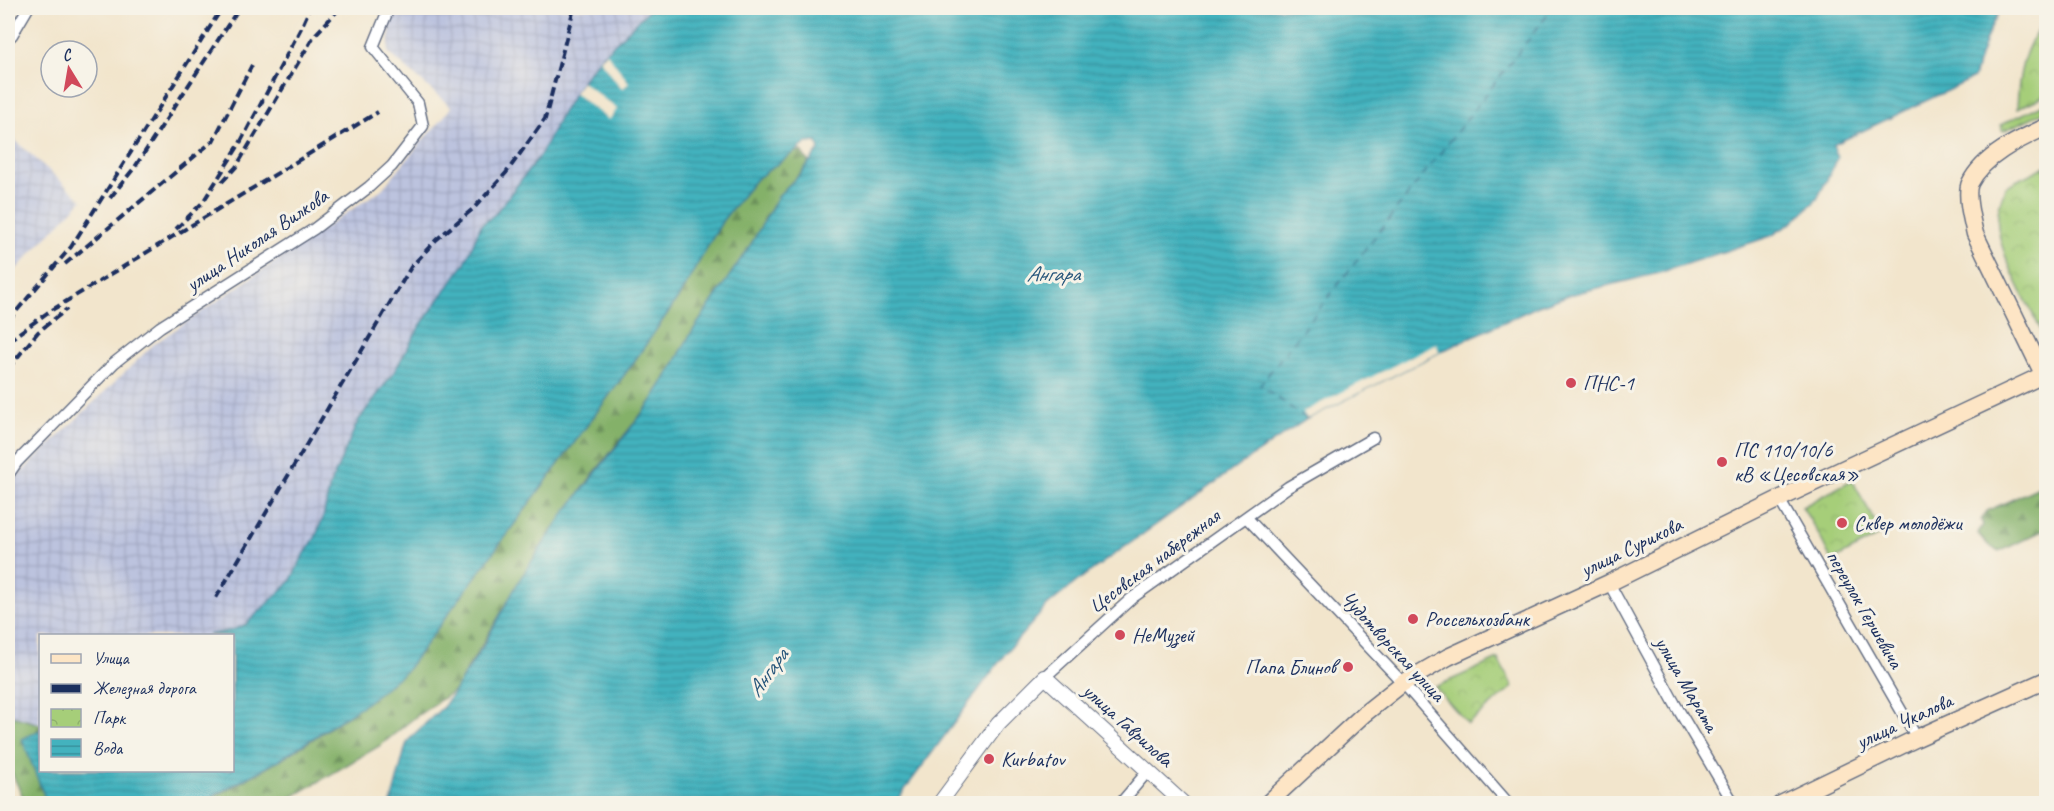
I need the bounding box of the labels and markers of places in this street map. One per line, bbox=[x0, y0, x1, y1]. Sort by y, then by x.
place label: ПНС-1 bbox=[1583, 370, 1635, 396]
marker: ПНС-1 bbox=[1564, 376, 1578, 390]
place label: ПС 110/10/6 кВ «Цесовская» bbox=[1734, 437, 1859, 487]
marker: ПС 110/10/6 кВ «Цесовская» bbox=[1715, 455, 1729, 469]
place label: Сквер молодёжи bbox=[1854, 510, 1963, 536]
marker: Сквер молодёжи bbox=[1835, 516, 1849, 530]
place label: Россельхозбанк bbox=[1425, 606, 1531, 632]
marker: Россельхозбанк bbox=[1406, 612, 1420, 626]
place label: НеМузей bbox=[1132, 622, 1196, 649]
marker: НеМузей bbox=[1113, 628, 1127, 642]
place label: Папа Блинов bbox=[1245, 654, 1341, 680]
marker: Папа Блинов bbox=[1341, 660, 1355, 674]
place label: Kurbatov bbox=[1001, 746, 1066, 772]
marker: Kurbatov bbox=[982, 752, 996, 766]

